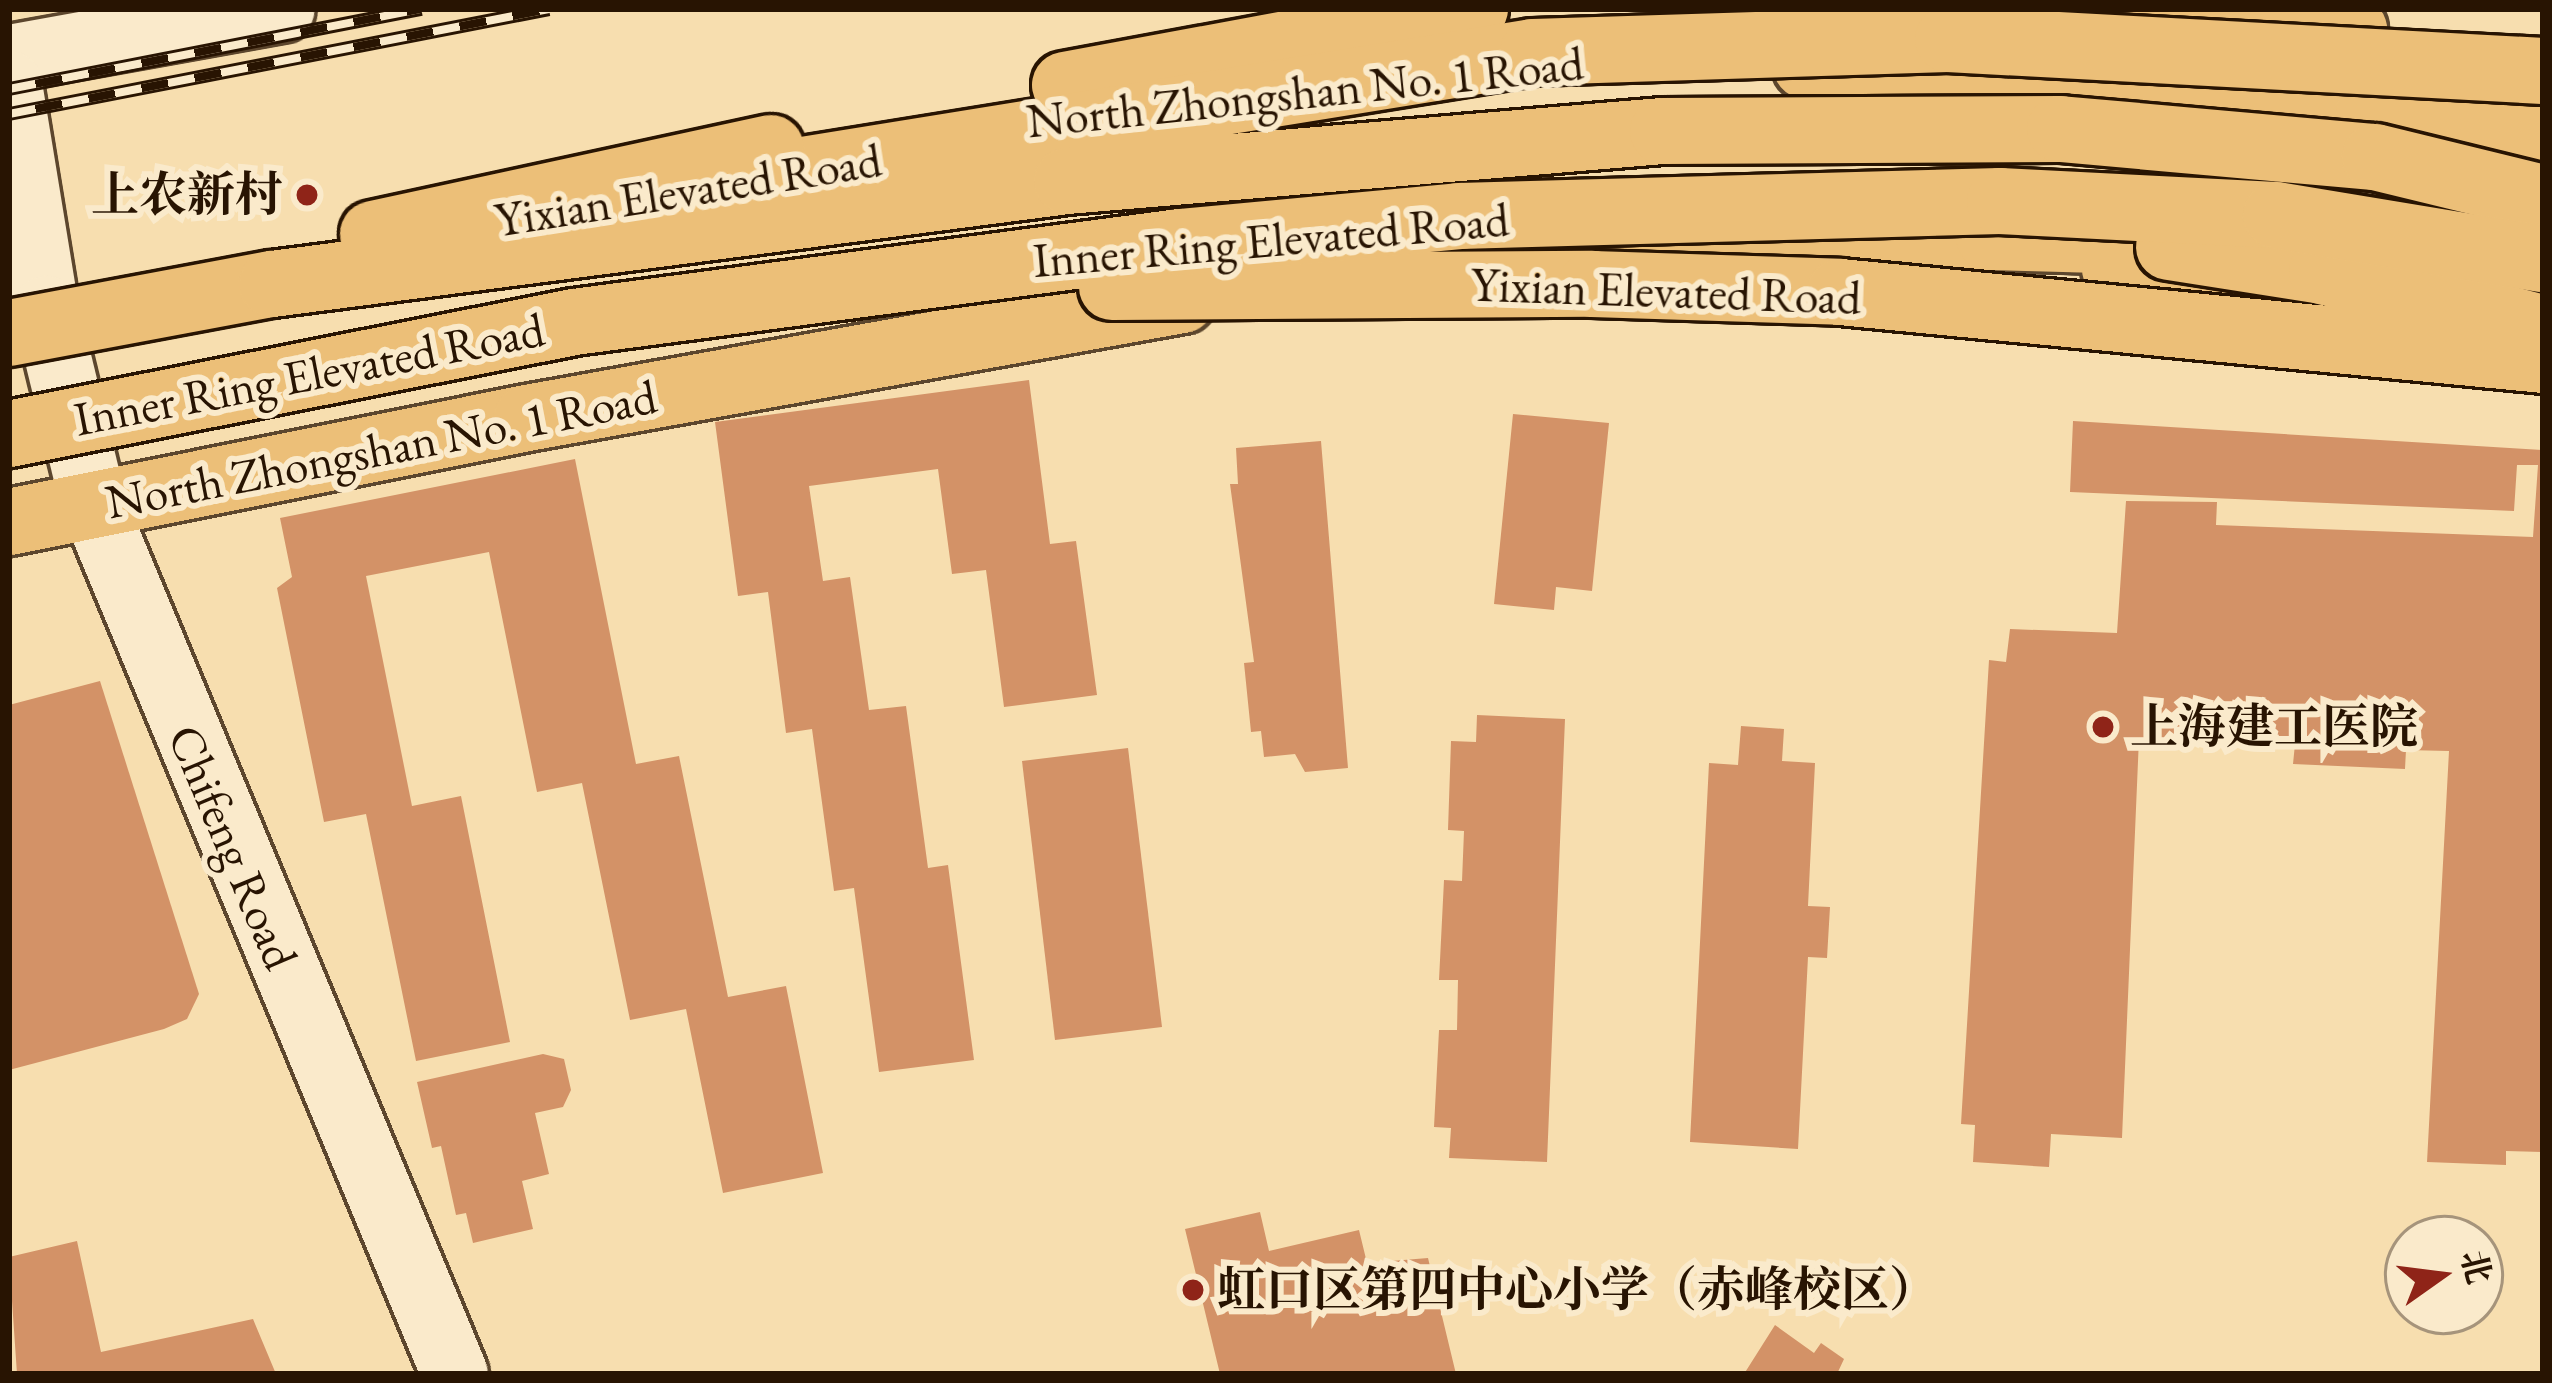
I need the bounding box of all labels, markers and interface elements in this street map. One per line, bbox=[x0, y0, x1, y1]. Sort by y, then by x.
street label: North Zhongshan No. 1 Road bbox=[1024, 34, 1586, 150]
street label: Yixian Elevated Road bbox=[491, 131, 885, 249]
place label: 上农新村 bbox=[91, 166, 283, 224]
marker: 上农新村 bbox=[294, 182, 320, 208]
street label: Inner Ring Elevated Road bbox=[1031, 190, 1511, 290]
street label: Yixian Elevated Road bbox=[1470, 255, 1862, 327]
street label: Inner Ring Elevated Road bbox=[69, 300, 549, 448]
street label: North Zhongshan No. 1 Road bbox=[101, 367, 661, 531]
place label: 上海建工医院 bbox=[2130, 698, 2418, 756]
marker: 上海建工医院 bbox=[2087, 711, 2119, 743]
street label: Chifeng Road bbox=[156, 716, 310, 978]
north arrow bbox=[2384, 1215, 2504, 1335]
text: 北 bbox=[2452, 1246, 2501, 1288]
place label: 虹口区第四中心小学（赤峰校区） bbox=[1217, 1261, 1937, 1319]
marker: 虹口区第四中心小学（赤峰校区） bbox=[1180, 1277, 1206, 1303]

